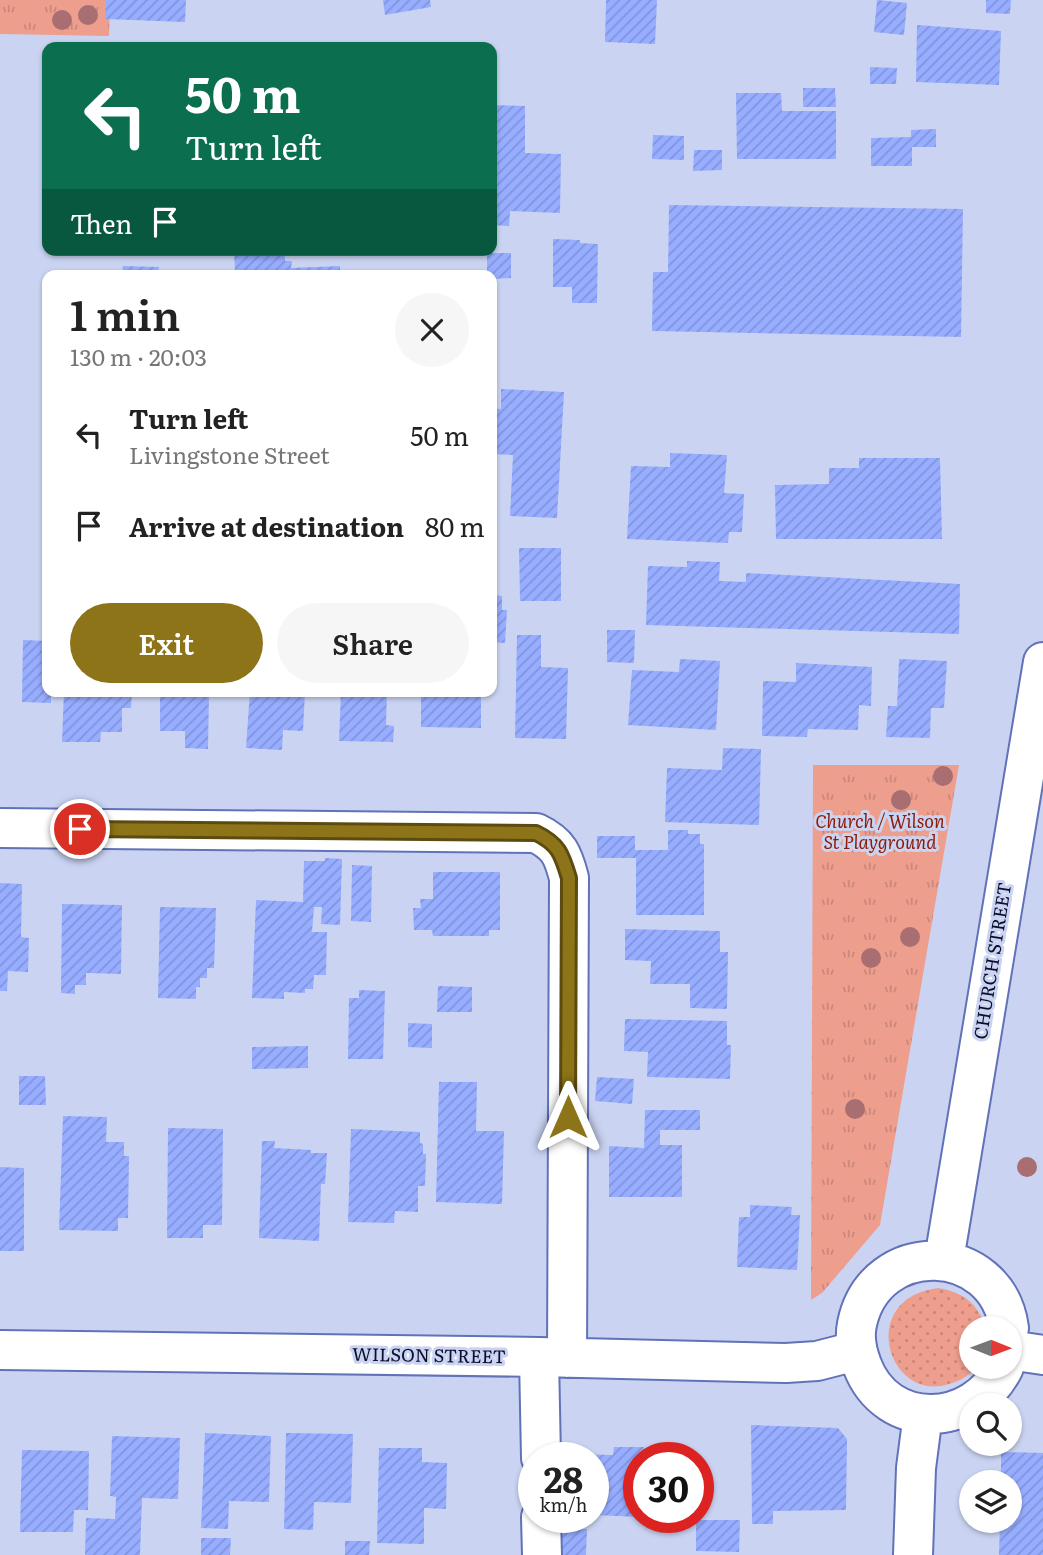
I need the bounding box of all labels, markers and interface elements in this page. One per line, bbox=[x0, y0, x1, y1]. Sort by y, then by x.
text: 50 m bbox=[185, 55, 301, 128]
icon: left bbox=[70, 70, 161, 161]
text: Turn left bbox=[185, 122, 322, 170]
text: Then bbox=[70, 203, 132, 242]
icon: arrive bbox=[146, 203, 184, 241]
text: 1 min bbox=[70, 282, 180, 344]
button: close bbox=[395, 293, 469, 367]
text: 130 m · 20:03 bbox=[70, 339, 207, 373]
text: Turn left bbox=[129, 398, 248, 437]
text: 50 m bbox=[410, 415, 469, 454]
icon: left bbox=[70, 416, 108, 454]
text: Livingstone Street bbox=[129, 437, 330, 471]
text: Arrive at destination bbox=[129, 506, 404, 545]
text: 80 m bbox=[425, 506, 485, 545]
icon: arrive bbox=[70, 507, 108, 545]
button: Exit bbox=[70, 603, 263, 683]
button: Share bbox=[277, 603, 469, 683]
pin bbox=[50, 799, 110, 859]
park label: Church / Wilson St Playground bbox=[815, 807, 945, 855]
icon: arrive bbox=[61, 810, 99, 848]
street label: CHURCH STREET bbox=[966, 880, 1017, 1041]
position arrow bbox=[531, 1080, 605, 1154]
north arrow bbox=[959, 1316, 1022, 1379]
map controls bbox=[959, 1316, 1022, 1533]
street label: WILSON STREET bbox=[352, 1340, 506, 1369]
button: search bbox=[959, 1393, 1022, 1456]
speed limit sign: 30 bbox=[623, 1442, 714, 1533]
text: 28 bbox=[544, 1452, 583, 1504]
button: layers bbox=[959, 1470, 1022, 1533]
text: km/h bbox=[540, 1491, 587, 1518]

